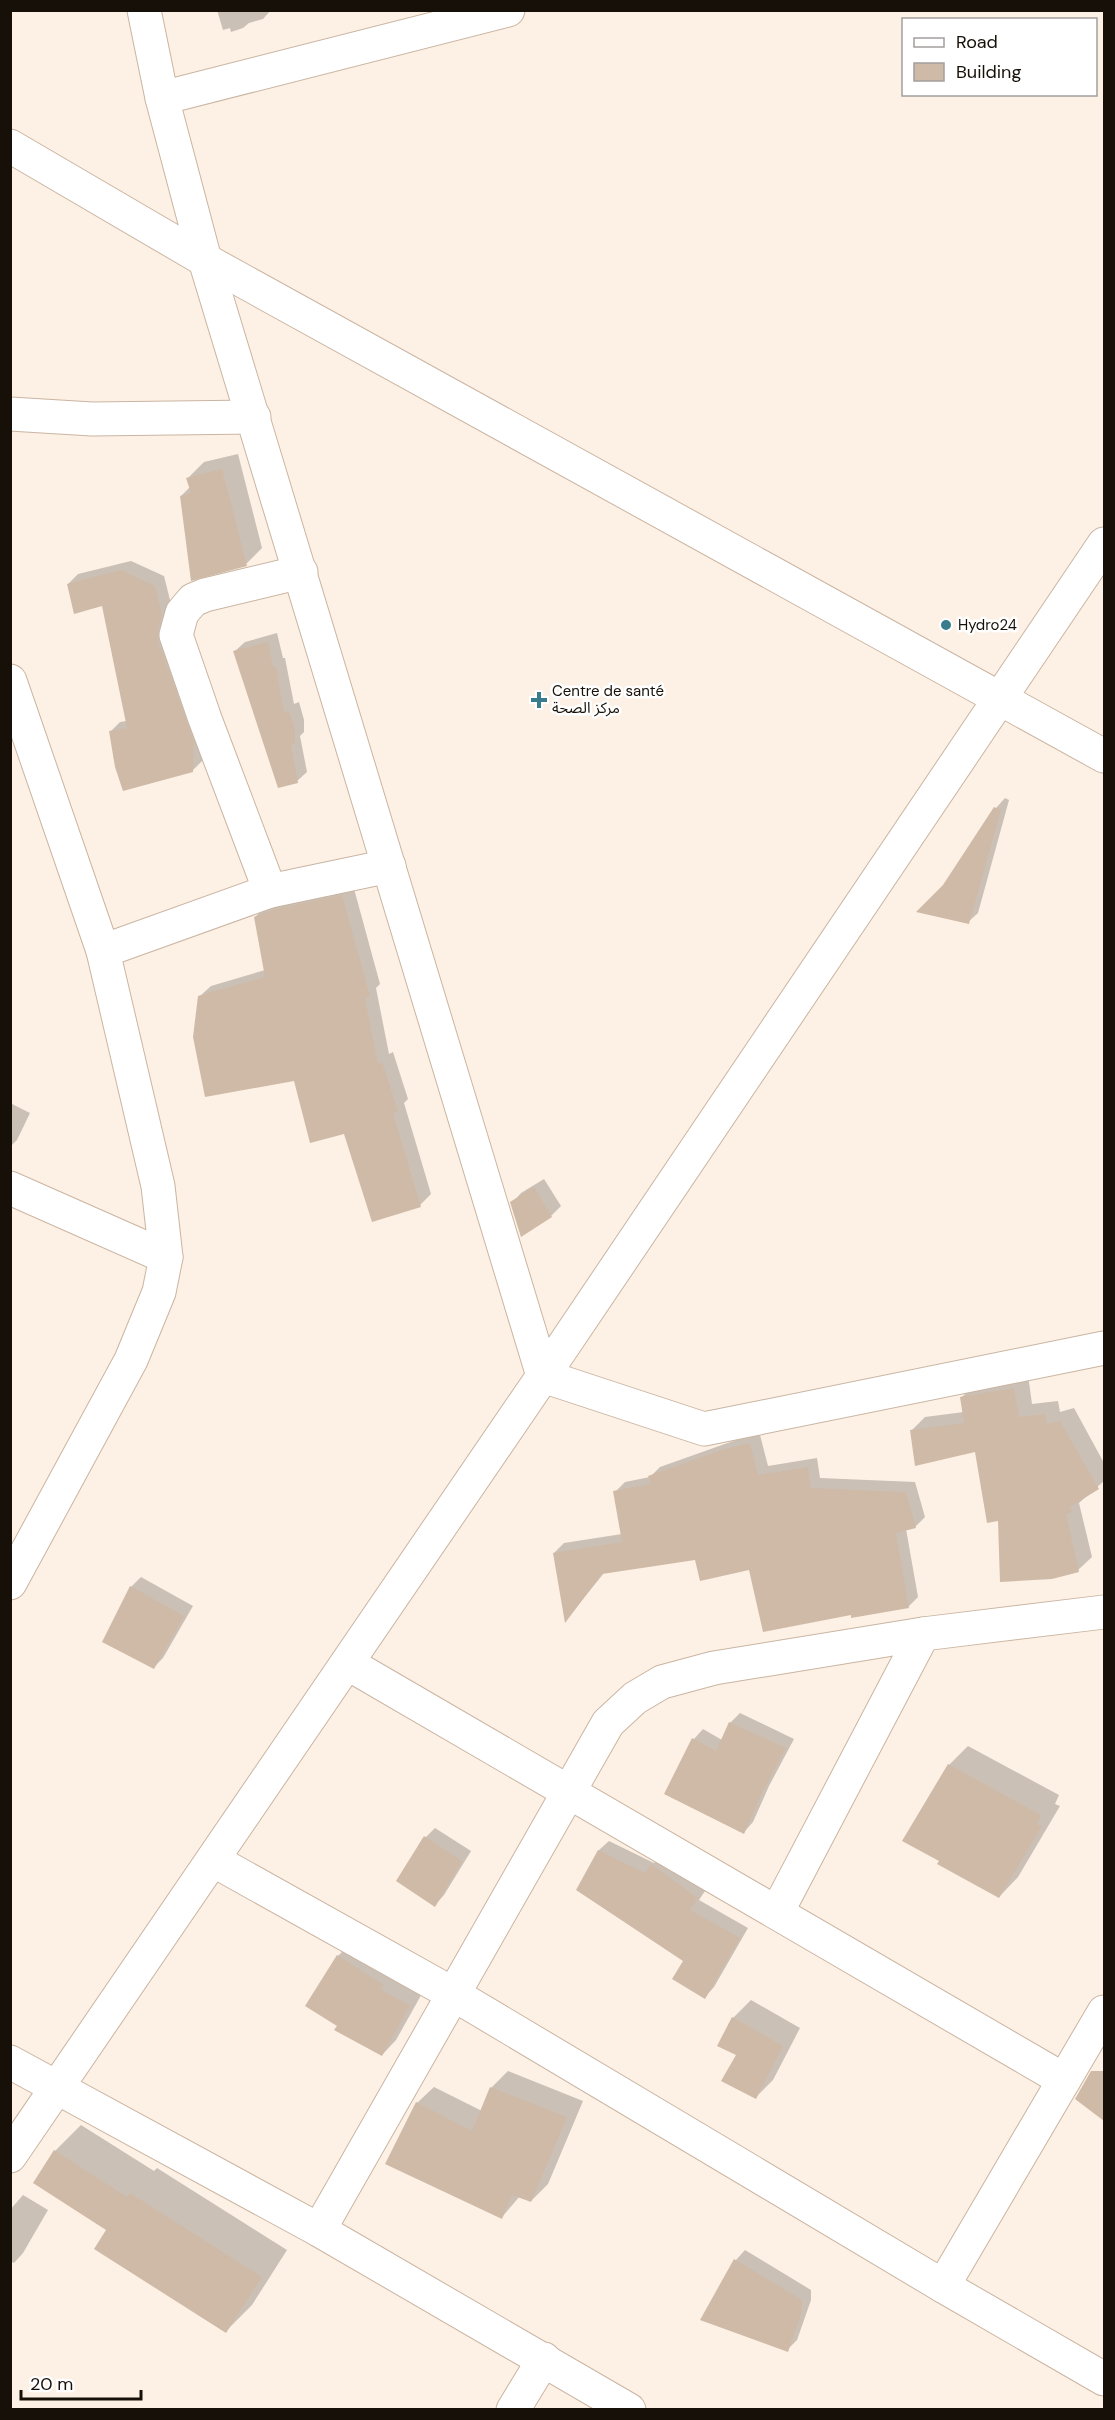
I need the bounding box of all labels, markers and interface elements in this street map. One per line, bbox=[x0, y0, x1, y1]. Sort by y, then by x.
legend bbox=[902, 18, 1097, 96]
text: Road bbox=[956, 30, 998, 54]
text: Building bbox=[956, 60, 1021, 84]
place label: Hydro24 bbox=[958, 615, 1017, 635]
marker: Hydro24 bbox=[939, 618, 953, 632]
place label: Centre de santé مركز الصحة bbox=[552, 681, 664, 718]
marker: Centre de santé مركز الصحة bbox=[530, 691, 548, 709]
scale bar bbox=[21, 2363, 141, 2401]
text: 20 m bbox=[30, 2372, 73, 2396]

